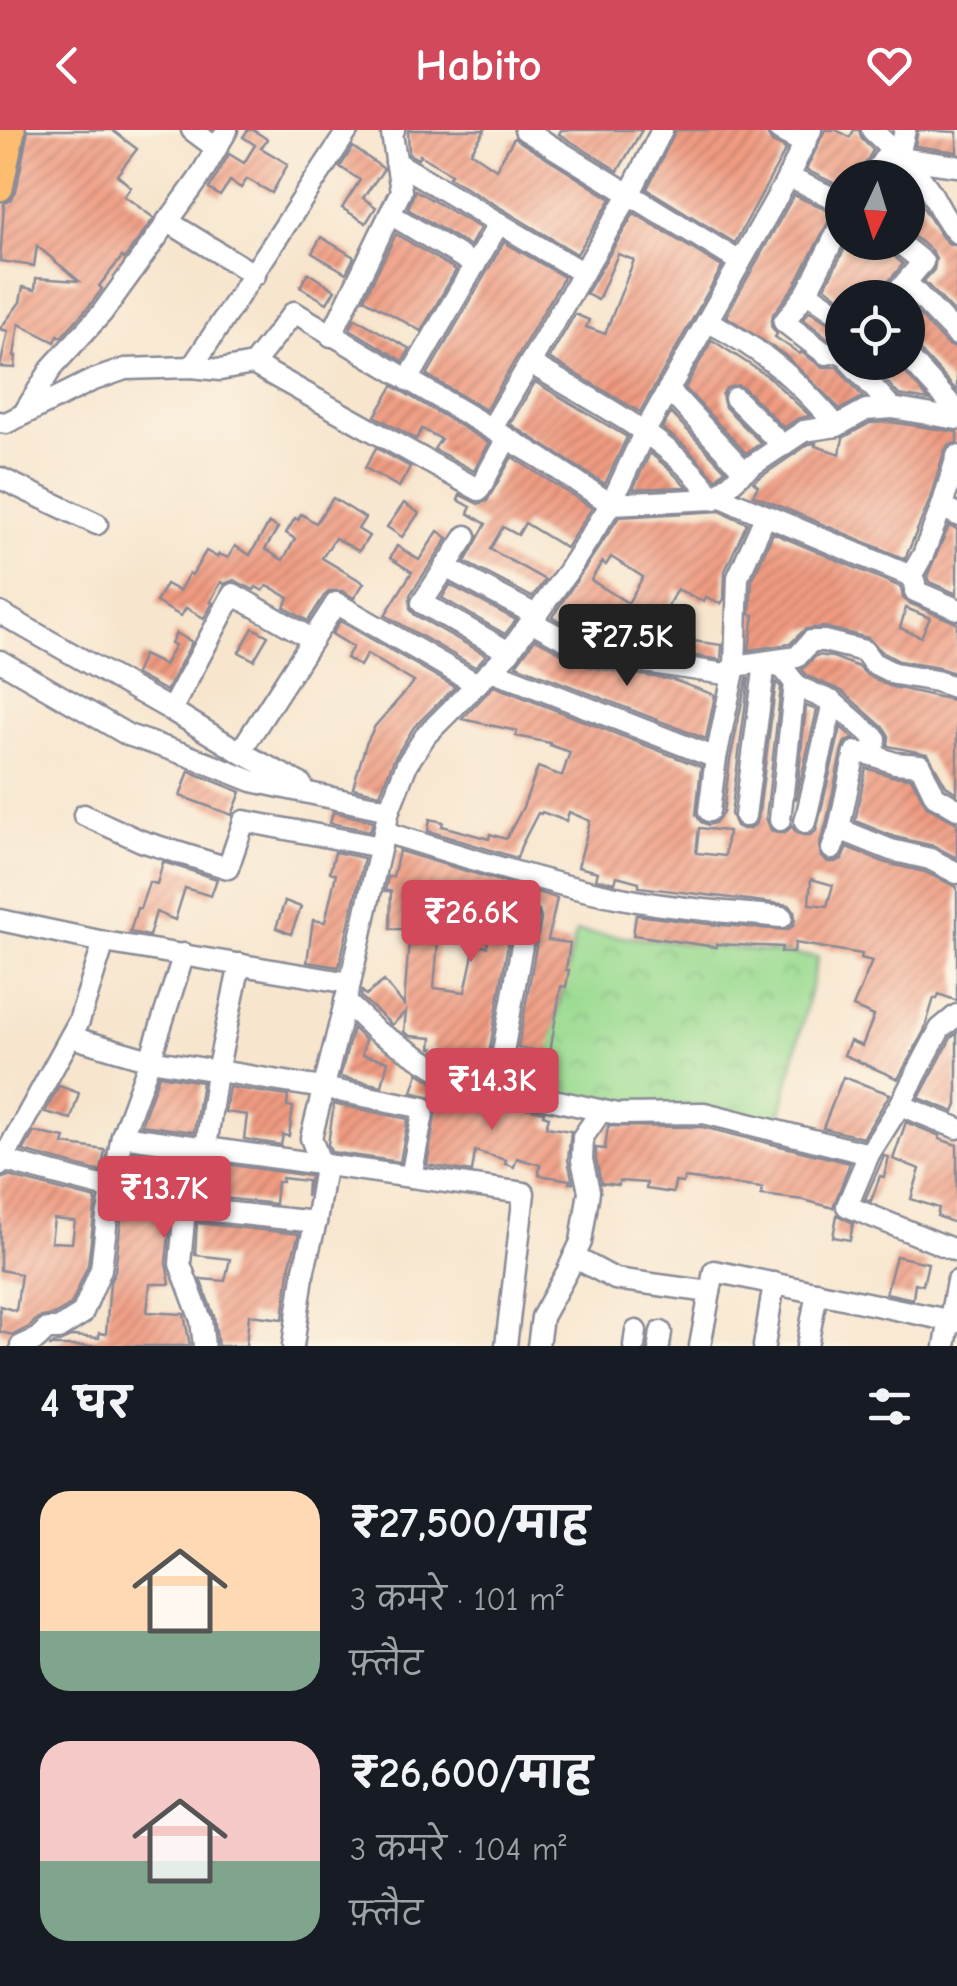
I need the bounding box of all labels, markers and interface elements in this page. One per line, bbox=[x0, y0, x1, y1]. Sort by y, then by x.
icon: back bbox=[40, 38, 95, 93]
icon: heart bbox=[862, 38, 917, 93]
text: Habito bbox=[415, 39, 542, 91]
north arrow bbox=[825, 160, 925, 260]
map controls bbox=[825, 160, 925, 380]
button: locate bbox=[825, 280, 925, 380]
pin: ₹27.5K bbox=[546, 604, 708, 689]
text: ₹27.5K bbox=[581, 618, 673, 655]
pin: ₹26.6K bbox=[390, 880, 552, 965]
text: ₹26.6K bbox=[423, 894, 519, 931]
pin: ₹14.3K bbox=[411, 1048, 573, 1133]
text: ₹14.3K bbox=[448, 1062, 536, 1099]
pin: ₹13.7K bbox=[83, 1156, 245, 1241]
text: ₹13.7K bbox=[120, 1170, 208, 1207]
text: 4 घर bbox=[40, 1379, 131, 1428]
icon: filters bbox=[862, 1379, 917, 1434]
text: ₹27,500/माह bbox=[350, 1499, 589, 1548]
icon: home bbox=[120, 1531, 240, 1651]
text: 3 कमरे · 101 m² bbox=[350, 1581, 564, 1618]
text: फ़्लैट bbox=[350, 1646, 423, 1683]
text: ₹26,600/माह bbox=[350, 1749, 592, 1798]
icon: home bbox=[120, 1781, 240, 1901]
text: 3 कमरे · 104 m² bbox=[350, 1831, 566, 1868]
text: फ़्लैट bbox=[350, 1896, 423, 1933]

